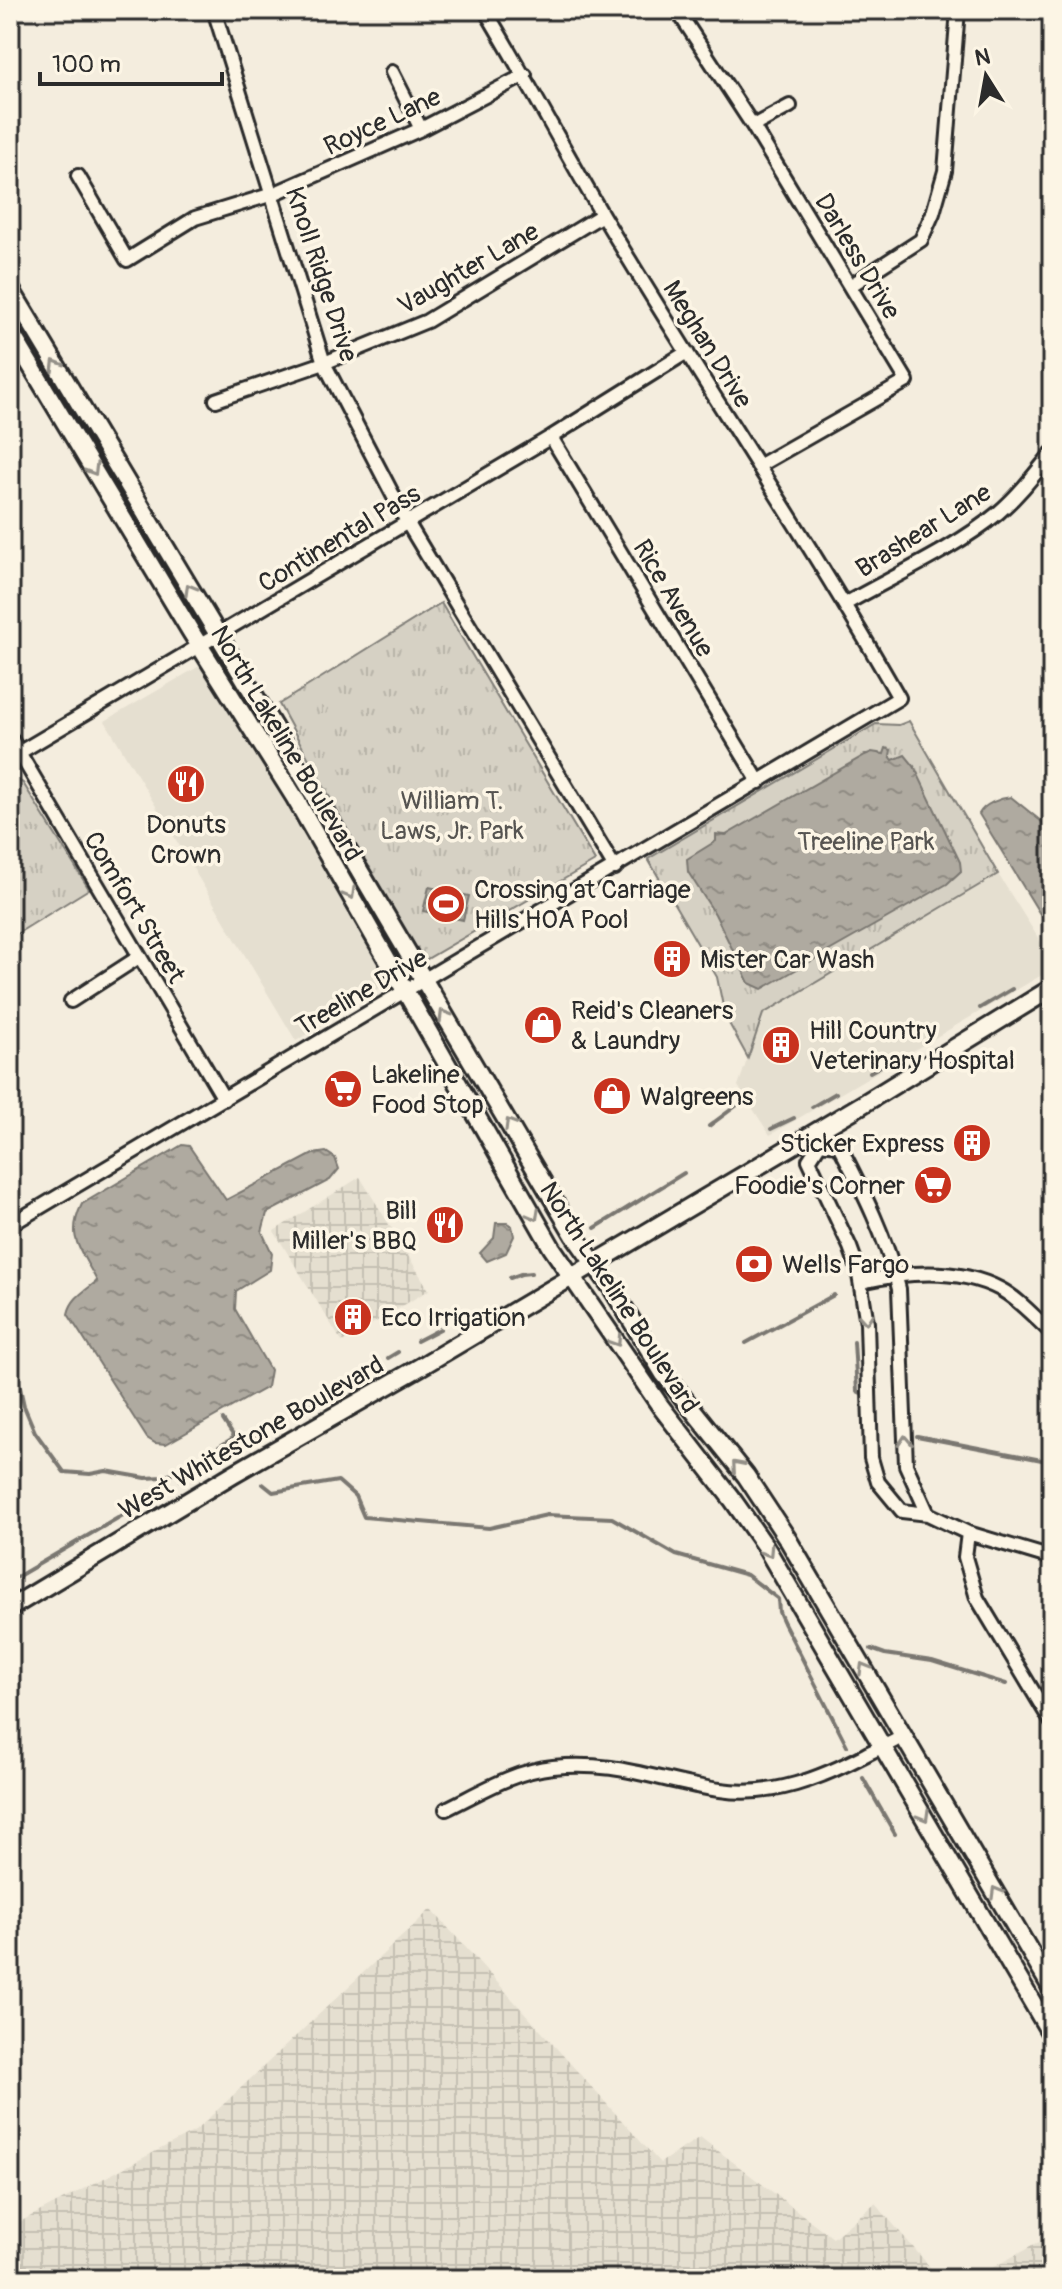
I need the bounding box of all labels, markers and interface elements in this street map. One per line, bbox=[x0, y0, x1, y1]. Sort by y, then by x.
scale bar bbox=[40, 36, 222, 86]
north arrow bbox=[946, 36, 1026, 116]
text: N bbox=[972, 42, 992, 73]
text: 100 m bbox=[52, 50, 121, 79]
street label: Royce Lane bbox=[319, 81, 446, 163]
street label: Knoll Ridge Drive bbox=[278, 183, 364, 366]
street label: Darless Drive bbox=[807, 188, 907, 325]
street label: Vaughter Lane bbox=[392, 216, 545, 322]
street label: Meghan Drive bbox=[655, 275, 759, 414]
one-way arrow bbox=[51, 359, 66, 374]
one-way arrow bbox=[84, 461, 99, 476]
street label: Brashear Lane bbox=[850, 477, 997, 585]
street label: Continental Pass bbox=[253, 478, 427, 600]
street label: Rice Avenue bbox=[626, 534, 721, 663]
one-way arrow bbox=[184, 582, 199, 597]
street label: North Lakeline Boulevard bbox=[203, 620, 369, 867]
restaurant icon: Donuts Crown bbox=[165, 763, 207, 805]
park label: William T. Laws, Jr. Park bbox=[380, 785, 524, 847]
place label: Donuts Crown bbox=[146, 809, 226, 871]
street label: Comfort Street bbox=[76, 826, 192, 990]
park label: Treeline Park bbox=[797, 826, 935, 858]
place label: Crossing at Carriage Hills HOA Pool bbox=[474, 874, 691, 936]
sports icon: Crossing at Carriage Hills HOA Pool bbox=[425, 883, 467, 925]
one-way arrow bbox=[340, 885, 356, 900]
building icon: Mister Car Wash bbox=[651, 938, 693, 980]
street label: Treeline Drive bbox=[290, 942, 433, 1044]
place label: Mister Car Wash bbox=[700, 944, 874, 976]
place label: Reid's Cleaners & Laundry bbox=[571, 995, 734, 1057]
shop icon: Reid's Cleaners & Laundry bbox=[522, 1004, 564, 1046]
one-way arrow bbox=[439, 1009, 454, 1024]
place label: Hill Country Veterinary Hospital bbox=[809, 1015, 1015, 1077]
building icon: Hill Country Veterinary Hospital bbox=[760, 1024, 802, 1066]
place label: Lakeline Food Stop bbox=[371, 1059, 484, 1121]
supermarket icon: Lakeline Food Stop bbox=[322, 1068, 364, 1110]
shop icon: Walgreens bbox=[591, 1075, 633, 1117]
place label: Walgreens bbox=[640, 1081, 754, 1113]
one-way arrow bbox=[504, 1118, 520, 1133]
building icon: Sticker Express bbox=[951, 1122, 993, 1164]
place label: Sticker Express bbox=[780, 1128, 944, 1160]
supermarket icon: Foodie's Corner bbox=[912, 1164, 954, 1206]
place label: Foodie's Corner bbox=[734, 1170, 906, 1202]
street label: North Lakeline Boulevard bbox=[532, 1176, 706, 1419]
place label: Bill Miller's BBQ bbox=[291, 1195, 417, 1257]
restaurant icon: Bill Miller's BBQ bbox=[424, 1204, 466, 1246]
one-way arrow bbox=[524, 1206, 540, 1221]
bank icon: Wells Fargo bbox=[733, 1243, 775, 1285]
place label: Wells Fargo bbox=[782, 1249, 909, 1281]
building icon: Eco Irrigation bbox=[332, 1296, 374, 1338]
place label: Eco Irrigation bbox=[381, 1302, 526, 1334]
one-way arrow bbox=[857, 1313, 874, 1326]
one-way arrow bbox=[607, 1333, 622, 1347]
street label: West Whitestone Boulevard bbox=[113, 1349, 390, 1527]
one-way arrow bbox=[896, 1434, 913, 1447]
one-way arrow bbox=[732, 1460, 746, 1475]
one-way arrow bbox=[759, 1543, 774, 1558]
one-way arrow bbox=[858, 1663, 874, 1677]
one-way arrow bbox=[914, 1807, 930, 1822]
one-way arrow bbox=[990, 1886, 1006, 1901]

